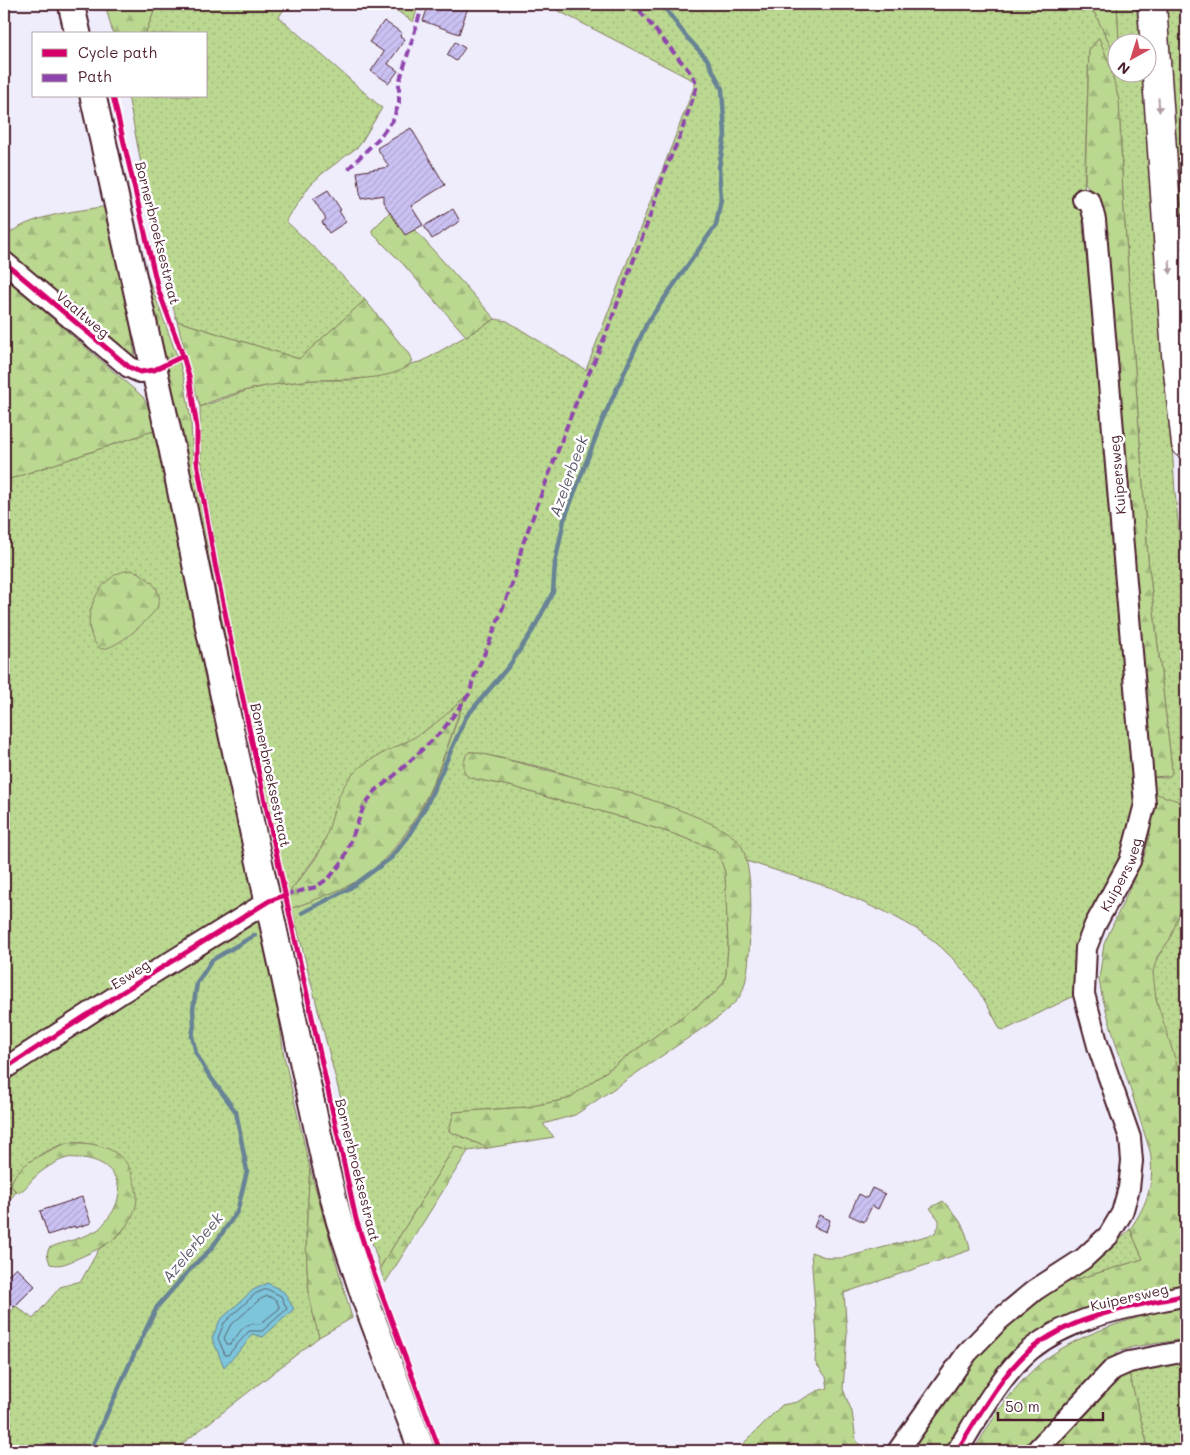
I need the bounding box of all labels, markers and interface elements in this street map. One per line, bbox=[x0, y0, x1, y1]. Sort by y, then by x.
legend bbox=[32, 32, 208, 98]
north arrow bbox=[1108, 32, 1158, 82]
text: Cycle path bbox=[78, 42, 157, 62]
text: N bbox=[1113, 58, 1134, 79]
text: Path bbox=[78, 66, 112, 86]
one-way arrow bbox=[1155, 97, 1163, 113]
street label: Bornerbroeksestraat bbox=[131, 159, 185, 307]
one-way arrow bbox=[1167, 259, 1175, 275]
street label: Vaaltweg bbox=[52, 286, 114, 342]
water label: Azelerbeek bbox=[544, 432, 592, 519]
street label: Kuipersweg bbox=[1104, 435, 1130, 515]
street label: Bornerbroeksestraat bbox=[246, 701, 296, 849]
street label: Kuipersweg bbox=[1095, 836, 1145, 914]
street label: Esweg bbox=[107, 955, 153, 993]
street label: Bornerbroeksestraat bbox=[331, 1096, 385, 1244]
water label: Azelerbeek bbox=[157, 1207, 228, 1286]
street label: Kuipersweg bbox=[1088, 1279, 1170, 1315]
scale bar bbox=[998, 1390, 1102, 1422]
text: 50 m bbox=[1005, 1396, 1040, 1416]

